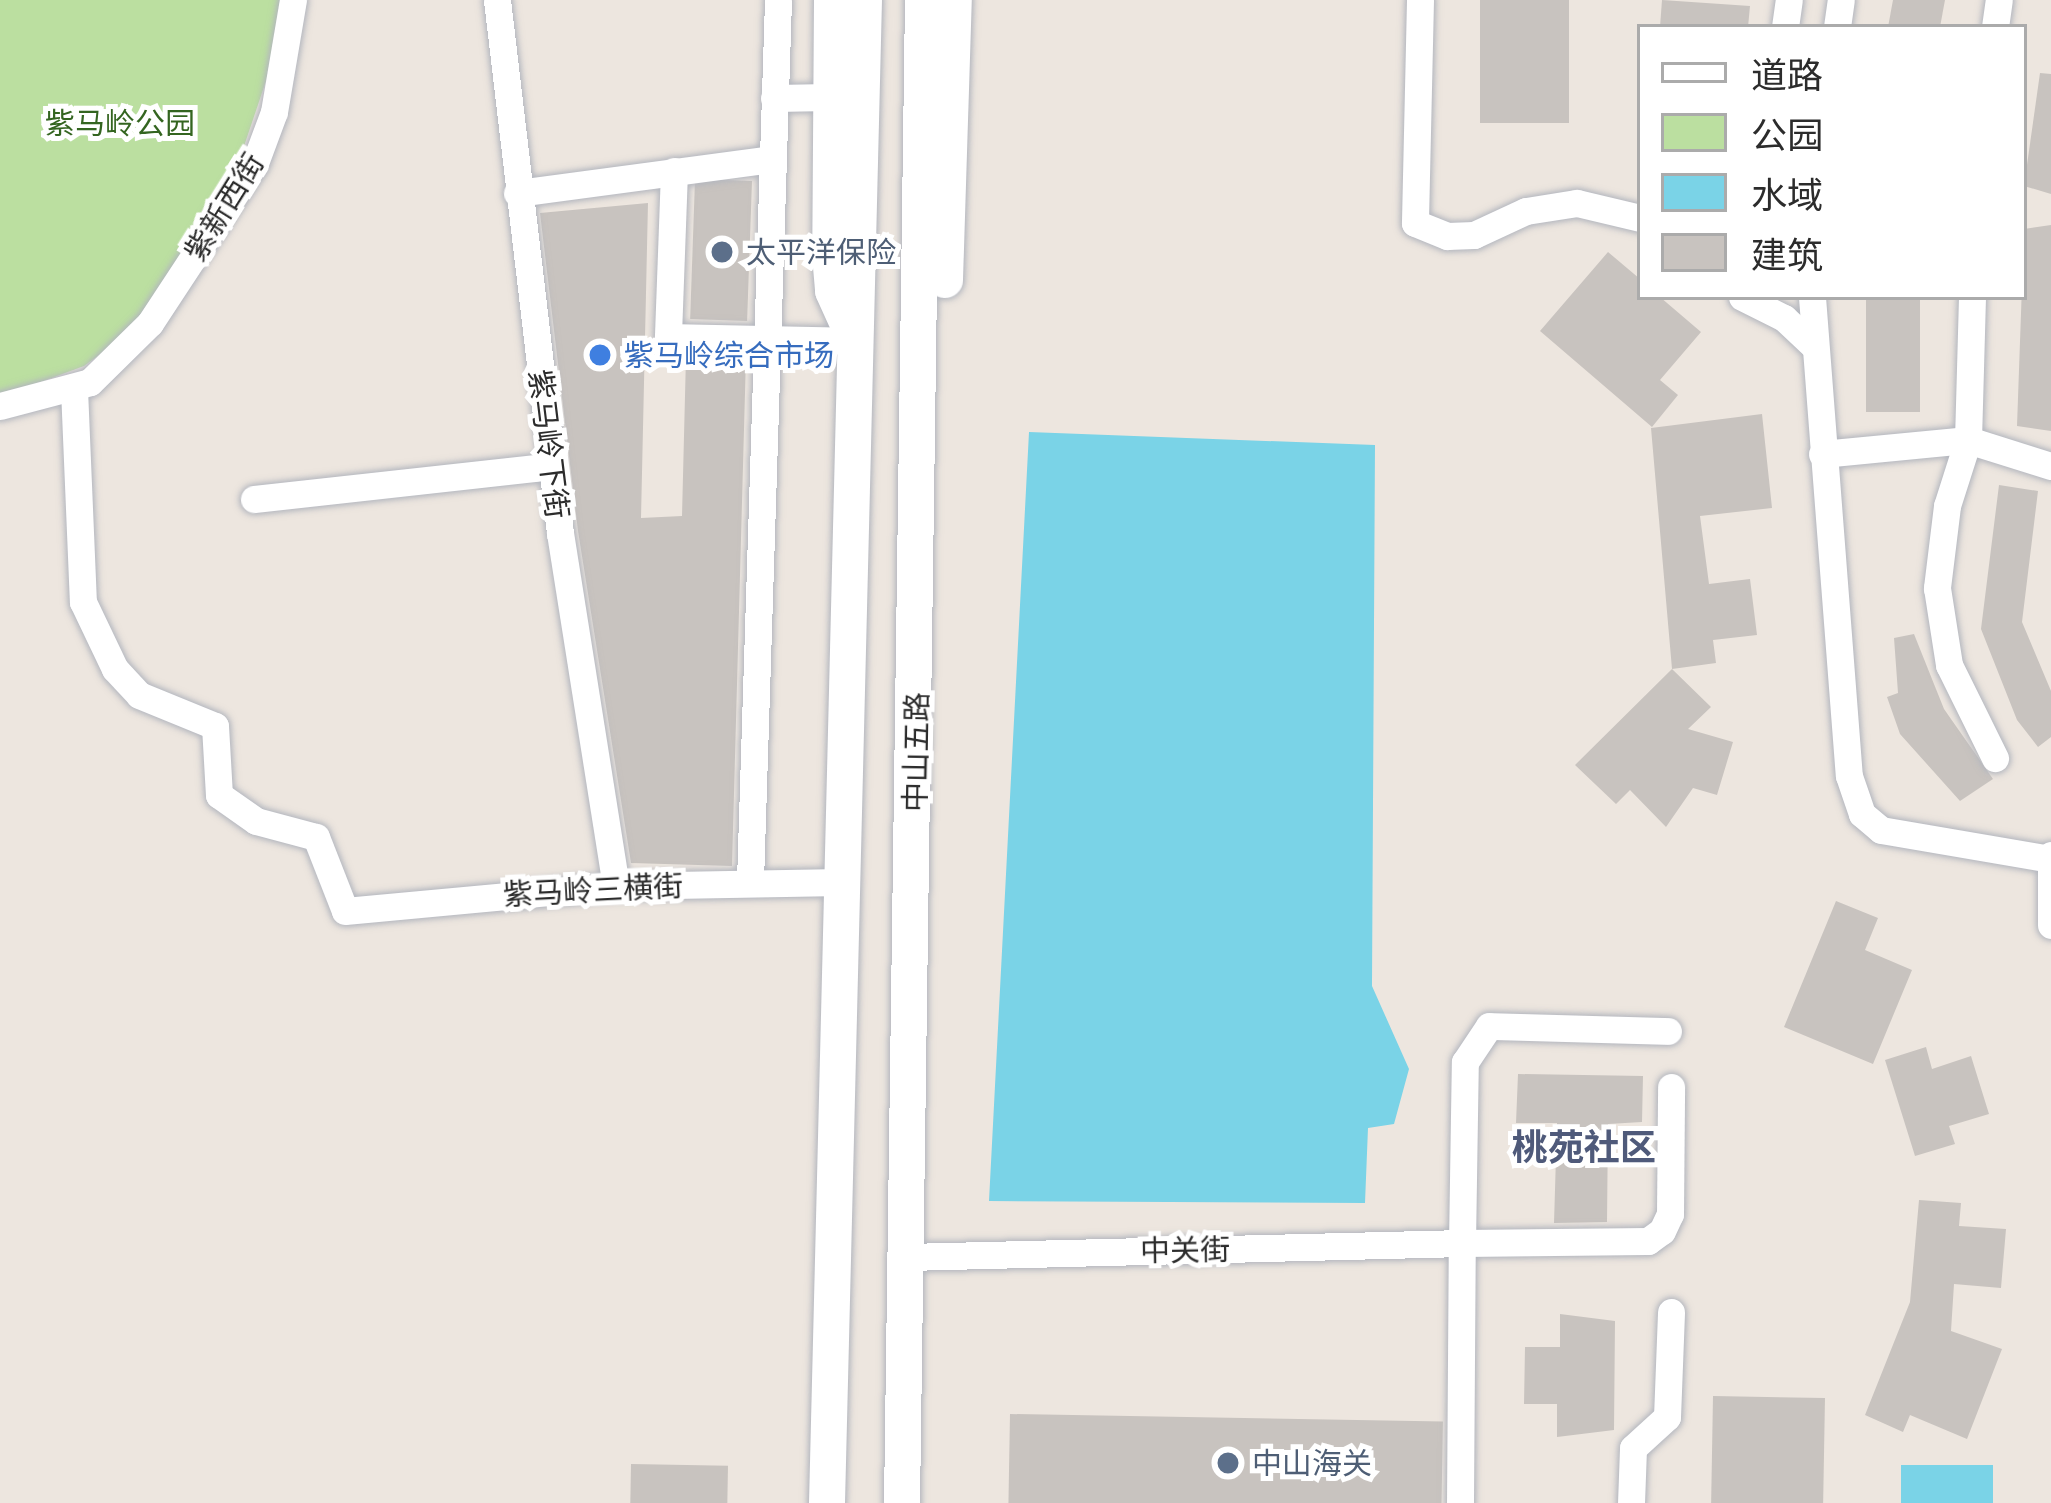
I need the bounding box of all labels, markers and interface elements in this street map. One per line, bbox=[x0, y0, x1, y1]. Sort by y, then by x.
legend bbox=[1637, 24, 2027, 300]
text: 道路 bbox=[1751, 53, 1823, 97]
park label: 紫马岭公园 bbox=[45, 105, 195, 141]
text: 公园 bbox=[1751, 113, 1823, 157]
street label: 紫新西街 bbox=[177, 147, 271, 267]
text: 水域 bbox=[1751, 173, 1823, 217]
text: 建筑 bbox=[1751, 233, 1823, 277]
place label: 太平洋保险 bbox=[746, 234, 896, 270]
marker: 太平洋保险 bbox=[709, 239, 735, 265]
place label: 紫马岭综合市场 bbox=[624, 337, 834, 373]
marker: 紫马岭综合市场 bbox=[587, 342, 613, 368]
street label: 紫马岭下街 bbox=[522, 367, 576, 521]
street label: 中山五路 bbox=[897, 692, 935, 812]
street label: 紫马岭三横街 bbox=[502, 867, 684, 913]
district label: 桃苑社区 bbox=[1512, 1126, 1656, 1170]
street label: 中关街 bbox=[1140, 1231, 1230, 1269]
place label: 中山海关 bbox=[1252, 1445, 1372, 1481]
marker: 中山海关 bbox=[1215, 1450, 1241, 1476]

